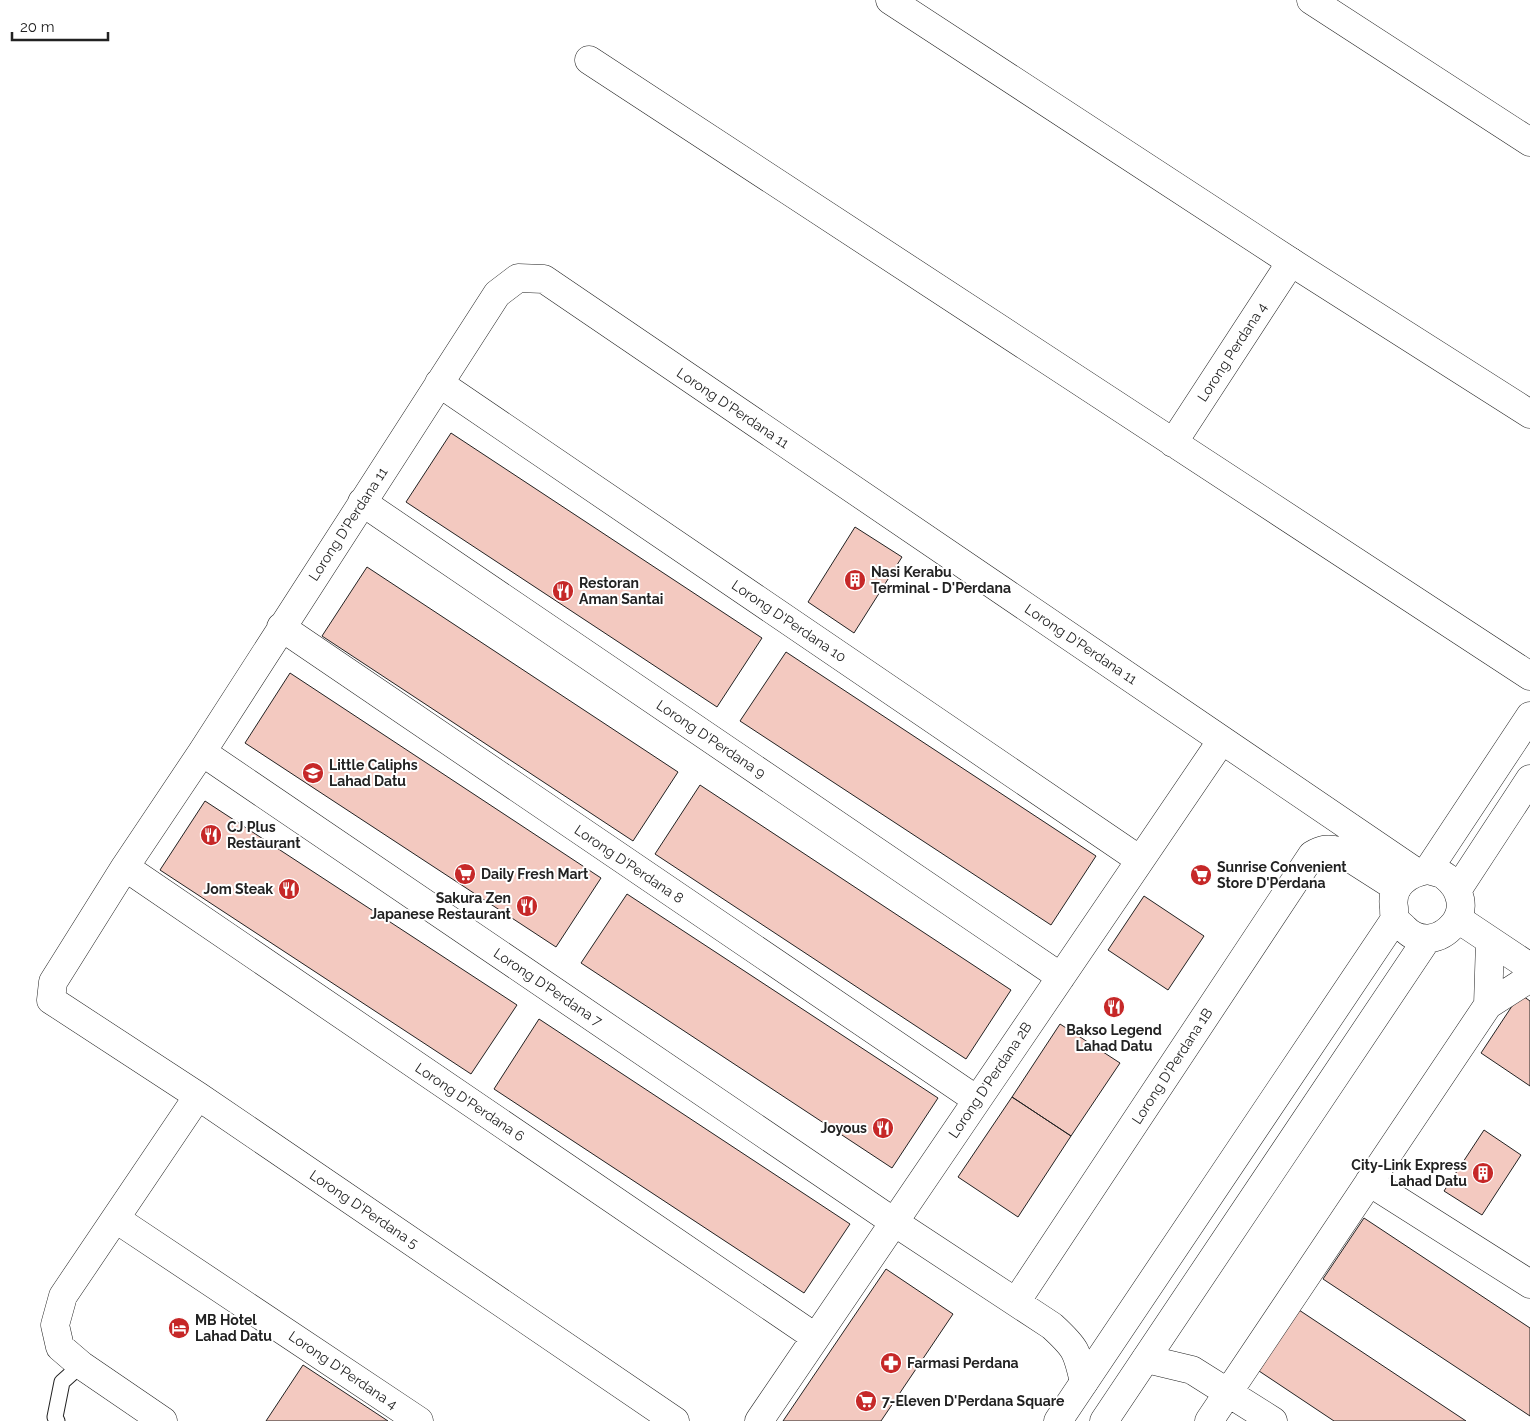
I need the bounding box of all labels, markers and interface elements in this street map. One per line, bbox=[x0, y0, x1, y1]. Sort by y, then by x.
scale bar bbox=[12, 10, 109, 42]
text: 20 m bbox=[20, 18, 55, 36]
street label: Lorong Perdana 4 bbox=[1194, 299, 1270, 404]
street label: Lorong D'Perdana 11 bbox=[674, 365, 792, 451]
street label: Lorong D'Perdana 11 bbox=[305, 464, 391, 584]
place label: Nasi Kerabu Terminal - D'Perdana bbox=[871, 564, 1011, 596]
building icon: Nasi Kerabu Terminal - D'Perdana bbox=[843, 568, 867, 592]
place label: Restoran Aman Santai bbox=[579, 575, 663, 607]
street label: Lorong D'Perdana 10 bbox=[729, 577, 849, 665]
restaurant icon: Restoran Aman Santai bbox=[551, 579, 575, 603]
street label: Lorong D'Perdana 11 bbox=[1022, 601, 1140, 687]
street label: Lorong D'Perdana 9 bbox=[654, 697, 768, 781]
place label: Little Caliphs Lahad Datu bbox=[329, 757, 418, 789]
school or university icon: Little Caliphs Lahad Datu bbox=[301, 761, 325, 785]
place label: CJ Plus Restaurant bbox=[227, 819, 301, 851]
street label: Lorong D'Perdana 8 bbox=[571, 822, 687, 906]
restaurant icon: CJ Plus Restaurant bbox=[199, 823, 223, 847]
place label: Sunrise Convenient Store D'Perdana bbox=[1217, 859, 1347, 891]
supermarket icon: Daily Fresh Mart bbox=[453, 862, 477, 886]
supermarket icon: Sunrise Convenient Store D'Perdana bbox=[1189, 863, 1213, 887]
place label: Daily Fresh Mart bbox=[481, 866, 589, 882]
restaurant icon: Jom Steak bbox=[277, 877, 301, 901]
place label: Jom Steak bbox=[203, 881, 273, 897]
place label: Sakura Zen Japanese Restaurant bbox=[370, 890, 512, 922]
restaurant icon: Sakura Zen Japanese Restaurant bbox=[515, 894, 539, 918]
street label: Lorong D'Perdana 7 bbox=[491, 945, 606, 1029]
restaurant icon: Bakso Legend Lahad Datu bbox=[1102, 995, 1126, 1019]
street label: Lorong D'Perdana 1B bbox=[1129, 1005, 1215, 1127]
street label: Lorong D'Perdana 2B bbox=[945, 1019, 1035, 1141]
place label: Bakso Legend Lahad Datu bbox=[1066, 1022, 1162, 1054]
street label: Lorong D'Perdana 6 bbox=[412, 1060, 528, 1144]
restaurant icon: Joyous bbox=[871, 1116, 895, 1140]
place label: Joyous bbox=[821, 1120, 867, 1136]
place label: City-Link Express Lahad Datu bbox=[1351, 1157, 1467, 1189]
building icon: City-Link Express Lahad Datu bbox=[1471, 1161, 1495, 1185]
street label: Lorong D'Perdana 5 bbox=[307, 1167, 422, 1251]
place label: MB Hotel Lahad Datu bbox=[195, 1312, 272, 1344]
hotel icon: MB Hotel Lahad Datu bbox=[167, 1316, 191, 1340]
street label: Lorong D'Perdana 4 bbox=[286, 1328, 401, 1412]
pharmacy icon: Farmasi Perdana bbox=[879, 1351, 903, 1375]
place label: Farmasi Perdana bbox=[907, 1355, 1019, 1371]
supermarket icon: 7-Eleven D'Perdana Square bbox=[854, 1389, 878, 1413]
place label: 7-Eleven D'Perdana Square bbox=[882, 1393, 1065, 1409]

